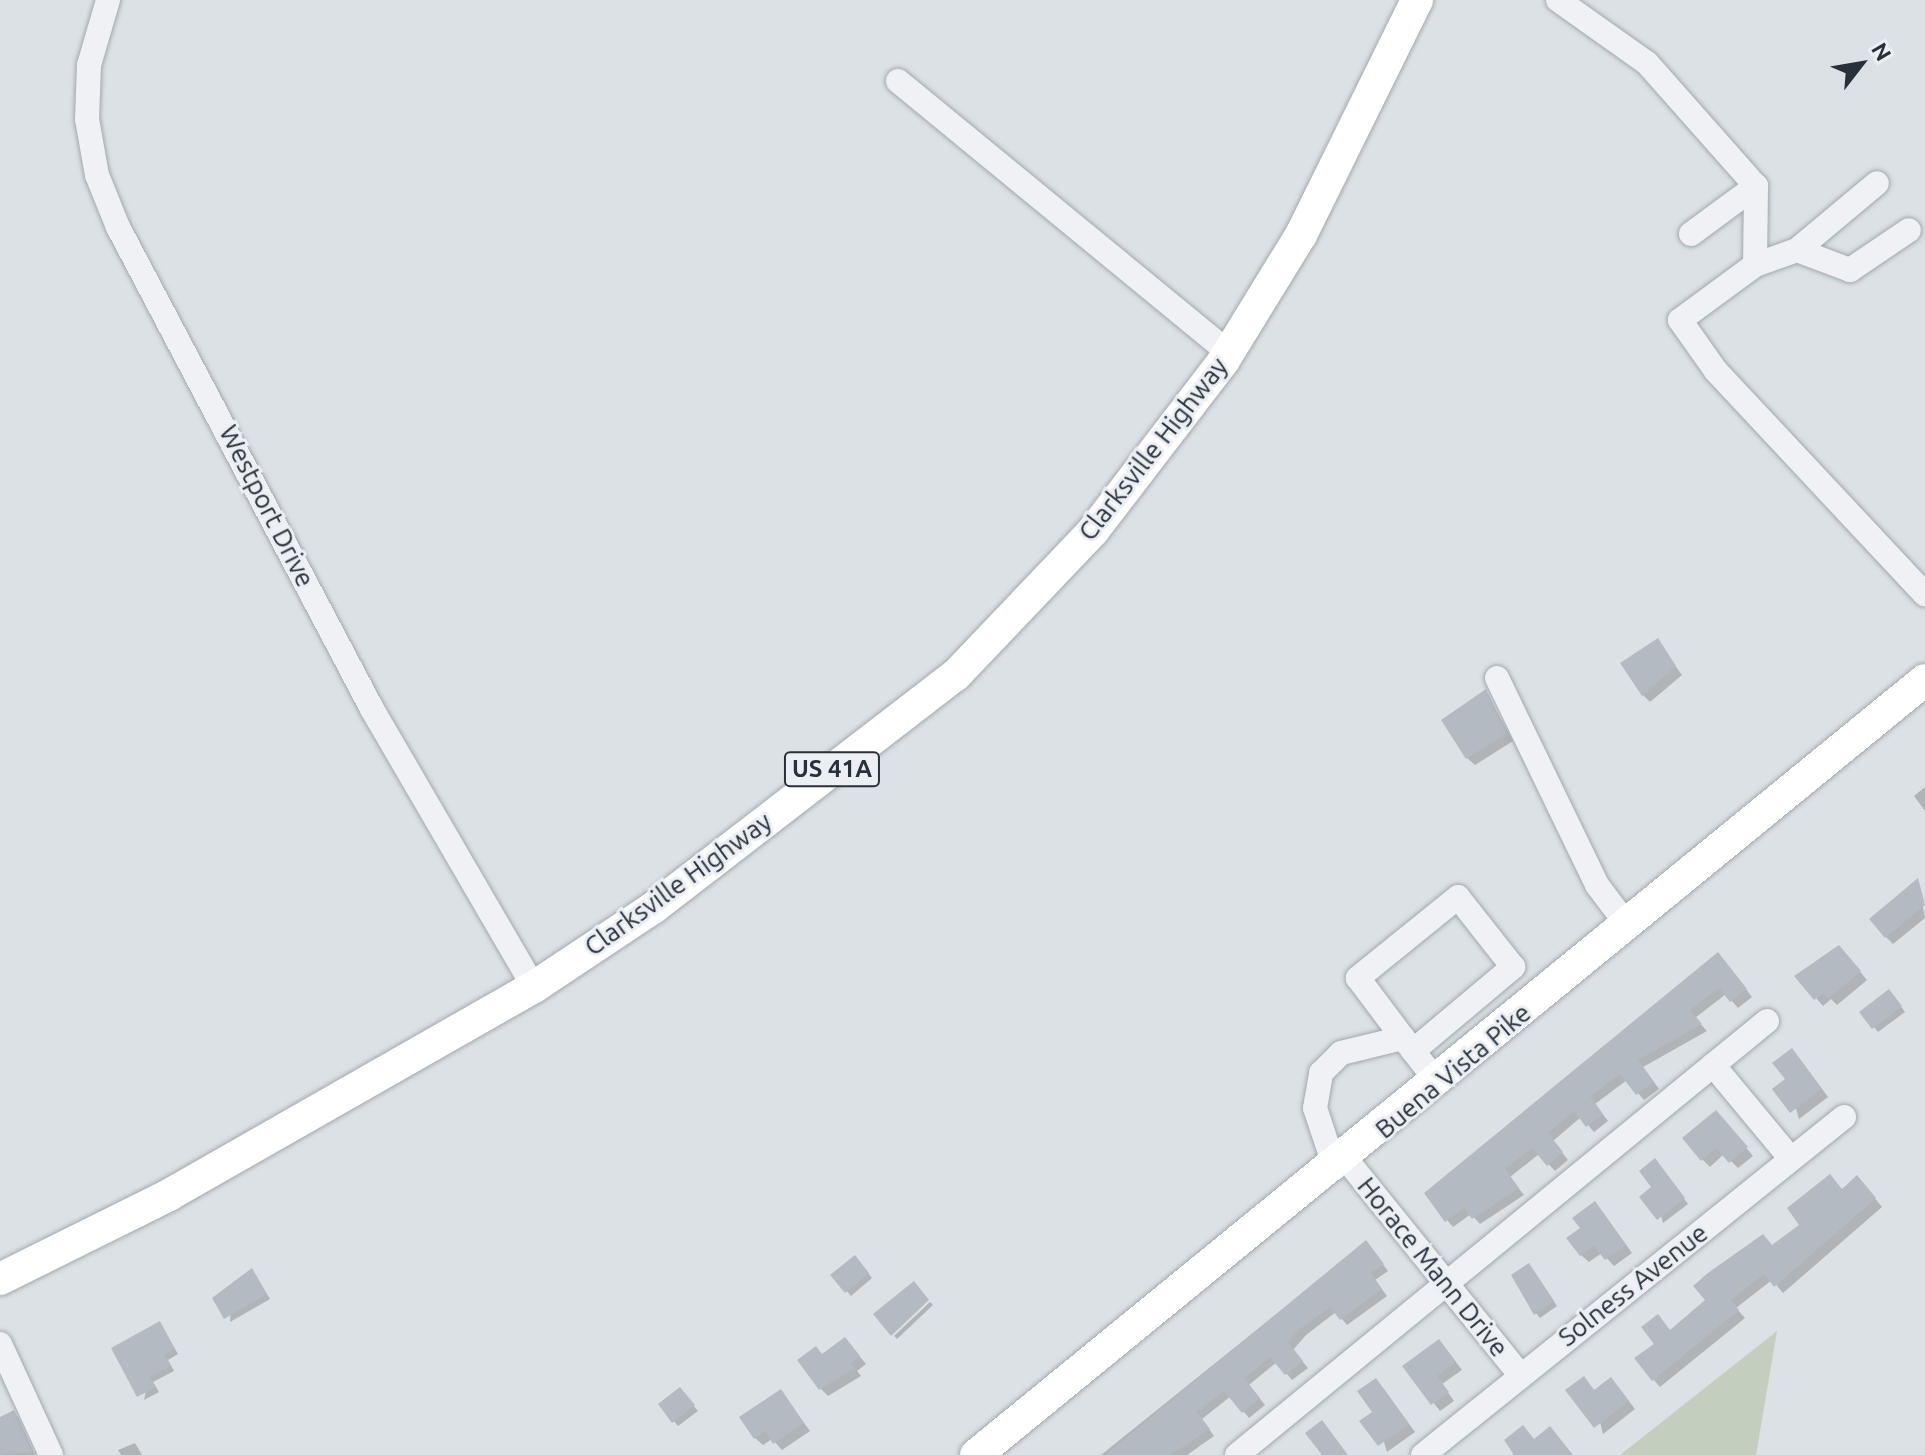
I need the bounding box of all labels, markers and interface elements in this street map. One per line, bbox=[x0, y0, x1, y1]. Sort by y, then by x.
north arrow bbox=[1821, 24, 1901, 104]
text: N bbox=[1867, 38, 1897, 65]
street label: Clarksville Highway bbox=[1072, 351, 1234, 547]
street label: Westport Drive bbox=[213, 420, 321, 592]
road number: US 41A bbox=[782, 749, 882, 789]
street label: Clarksville Highway bbox=[578, 806, 778, 962]
street label: Buena Vista Pike bbox=[1369, 997, 1537, 1145]
street label: Horace Mann Drive bbox=[1351, 1171, 1515, 1363]
street label: Solness Avenue bbox=[1552, 1217, 1714, 1353]

